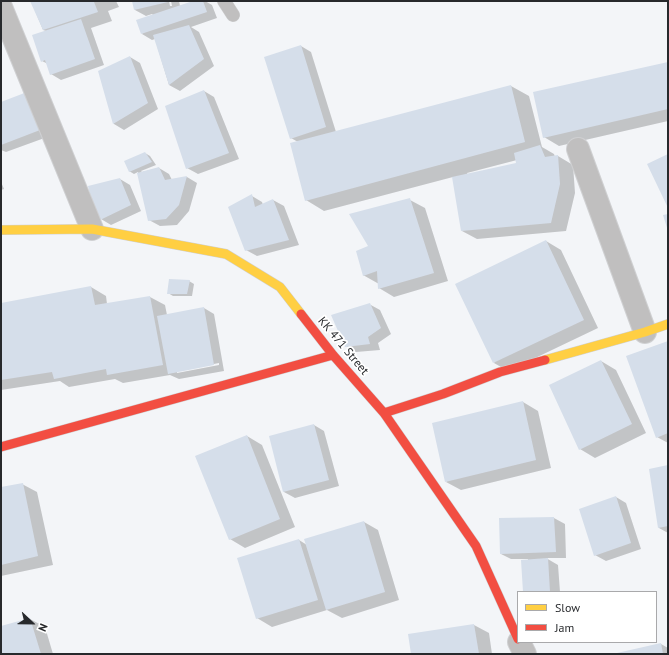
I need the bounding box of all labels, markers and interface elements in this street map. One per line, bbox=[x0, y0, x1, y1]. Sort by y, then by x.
street label: KK 471 Street bbox=[315, 314, 371, 378]
legend bbox=[517, 591, 657, 643]
text: Slow bbox=[555, 600, 580, 615]
north arrow bbox=[12, 603, 52, 643]
text: Jam bbox=[555, 620, 574, 635]
text: N bbox=[35, 622, 51, 633]

